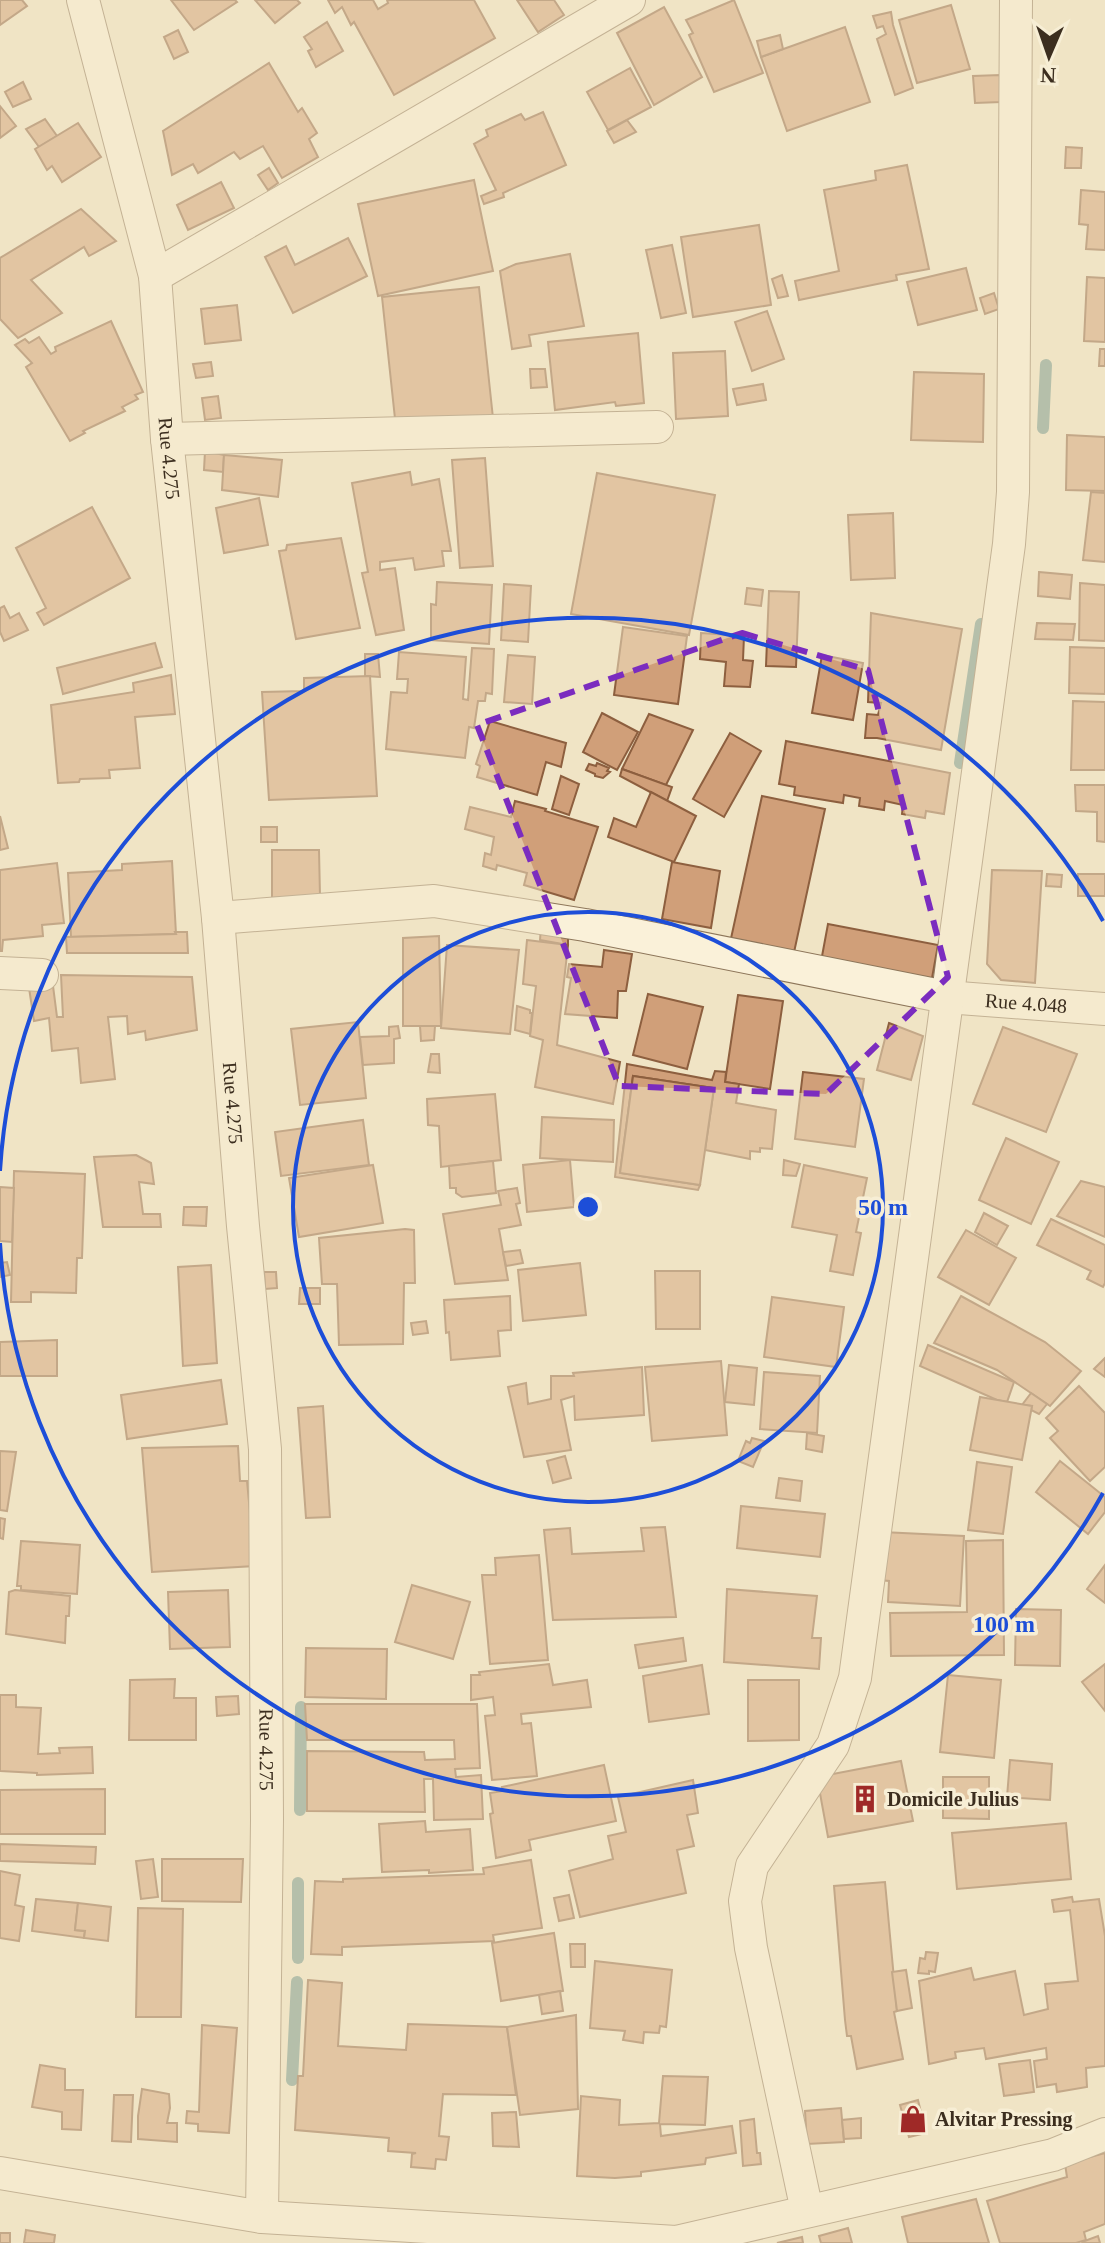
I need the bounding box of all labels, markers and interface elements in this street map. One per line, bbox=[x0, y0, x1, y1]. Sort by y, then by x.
north arrow bbox=[1009, 16, 1089, 96]
text: N bbox=[1040, 63, 1057, 88]
street label: Rue 4.275 bbox=[154, 416, 184, 500]
street label: Rue 4.048 bbox=[984, 989, 1068, 1017]
street label: Rue 4.275 bbox=[219, 1061, 247, 1145]
centre of rings bbox=[574, 1193, 602, 1221]
text: 50 m bbox=[858, 1194, 908, 1220]
text: 100 m bbox=[973, 1611, 1035, 1637]
street label: Rue 4.275 bbox=[255, 1708, 278, 1791]
building icon: Domicile Julius bbox=[850, 1784, 880, 1814]
place label: Domicile Julius bbox=[887, 1788, 1019, 1810]
shop icon: Alvitar Pressing bbox=[898, 2104, 928, 2134]
place label: Alvitar Pressing bbox=[935, 2108, 1073, 2131]

